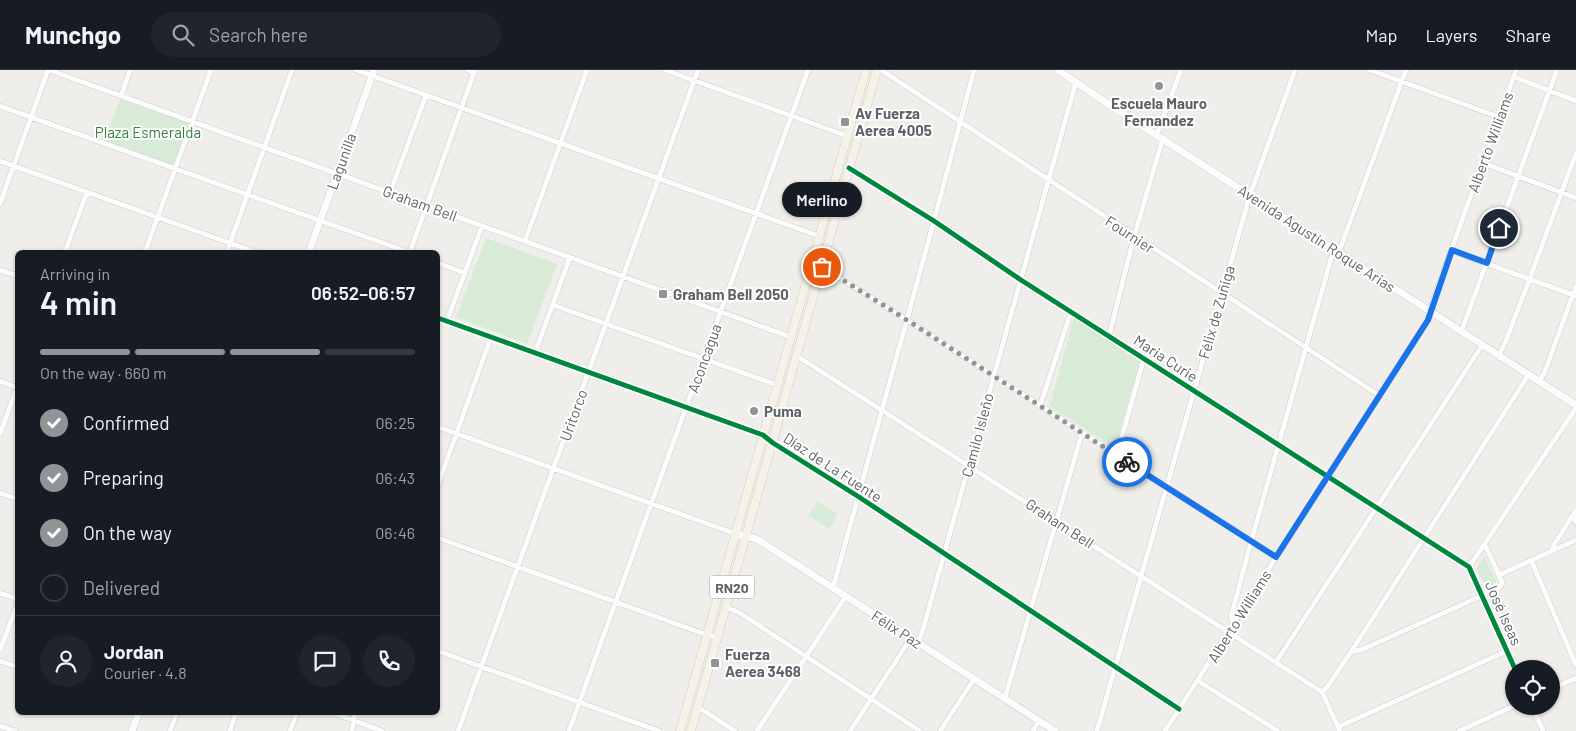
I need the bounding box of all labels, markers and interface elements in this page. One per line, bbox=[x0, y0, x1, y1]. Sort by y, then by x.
search box bbox=[151, 12, 501, 57]
text: Munchgo bbox=[25, 20, 121, 49]
icon: search bbox=[169, 21, 197, 49]
text: Search here bbox=[209, 23, 308, 46]
text: Map bbox=[1365, 24, 1397, 46]
text: Layers bbox=[1425, 24, 1478, 46]
text: Share bbox=[1506, 24, 1551, 46]
marker: Escuela Mauro Fernandez bbox=[1153, 80, 1165, 92]
street label: Alberto Williams bbox=[1463, 89, 1517, 195]
place label: Escuela Mauro Fernandez bbox=[1111, 94, 1207, 129]
place label: Av Fuerza Aerea 4005 bbox=[855, 104, 932, 139]
marker: Av Fuerza Aerea 4005 bbox=[839, 116, 851, 128]
park label: Plaza Esmeralda bbox=[95, 123, 201, 141]
street label: Lagunilla bbox=[322, 130, 360, 192]
street label: Avenida Agustín Roque Arias bbox=[1235, 180, 1399, 296]
street label: Graham Bell bbox=[380, 181, 460, 225]
callout: Merlino bbox=[782, 182, 862, 217]
text: Merlino bbox=[796, 190, 848, 209]
pin bbox=[1478, 207, 1520, 249]
street label: Fournier bbox=[1102, 211, 1158, 257]
icon: home bbox=[1485, 214, 1513, 242]
pin bbox=[801, 246, 843, 288]
icon: bag bbox=[808, 253, 836, 281]
street label: Félix de Zuñiga bbox=[1194, 263, 1238, 361]
text: Arriving in bbox=[40, 264, 110, 283]
text: 06:52–06:57 bbox=[311, 281, 415, 304]
text: 4 min bbox=[40, 283, 117, 321]
place label: Graham Bell 2050 bbox=[673, 285, 789, 303]
marker: Graham Bell 2050 bbox=[657, 288, 669, 300]
street label: Aconcagua bbox=[683, 321, 725, 395]
street label: Maria Curie bbox=[1131, 331, 1201, 385]
text: On the way · 660 m bbox=[40, 363, 166, 382]
street label: Uritorco bbox=[555, 387, 591, 443]
street label: Camilo Isleño bbox=[957, 391, 997, 479]
place label: Puma bbox=[764, 402, 802, 420]
marker: Puma bbox=[748, 405, 760, 417]
icon: check bbox=[40, 409, 68, 437]
text: Confirmed bbox=[83, 411, 170, 434]
text: 06:25 bbox=[375, 413, 415, 432]
street label: Díaz de La Fuente bbox=[780, 428, 886, 506]
courier bbox=[1102, 437, 1152, 487]
icon: bike bbox=[1113, 448, 1141, 476]
icon: check bbox=[40, 464, 68, 492]
text: Preparing bbox=[83, 466, 164, 489]
text: 06:43 bbox=[375, 468, 415, 487]
street label: Graham Bell bbox=[1022, 494, 1098, 552]
icon: check bbox=[40, 519, 68, 547]
text: On the way bbox=[83, 521, 172, 544]
text: 06:46 bbox=[375, 523, 415, 542]
street label: Alberto Williams bbox=[1203, 566, 1275, 666]
text: Delivered bbox=[83, 576, 160, 599]
road number: RN20 bbox=[710, 576, 754, 598]
street label: José Iseas bbox=[1482, 578, 1526, 648]
street label: Félix Paz bbox=[868, 606, 926, 652]
button: person bbox=[40, 635, 92, 687]
button: chat bbox=[299, 635, 351, 687]
button: phone bbox=[363, 635, 415, 687]
text: Jordan bbox=[104, 640, 164, 663]
place label: Fuerza Aerea 3468 bbox=[725, 645, 801, 680]
marker: Fuerza Aerea 3468 bbox=[709, 657, 721, 669]
map controls bbox=[1505, 660, 1560, 715]
button: locate bbox=[1505, 660, 1560, 715]
text: Courier · 4.8 bbox=[104, 663, 187, 682]

